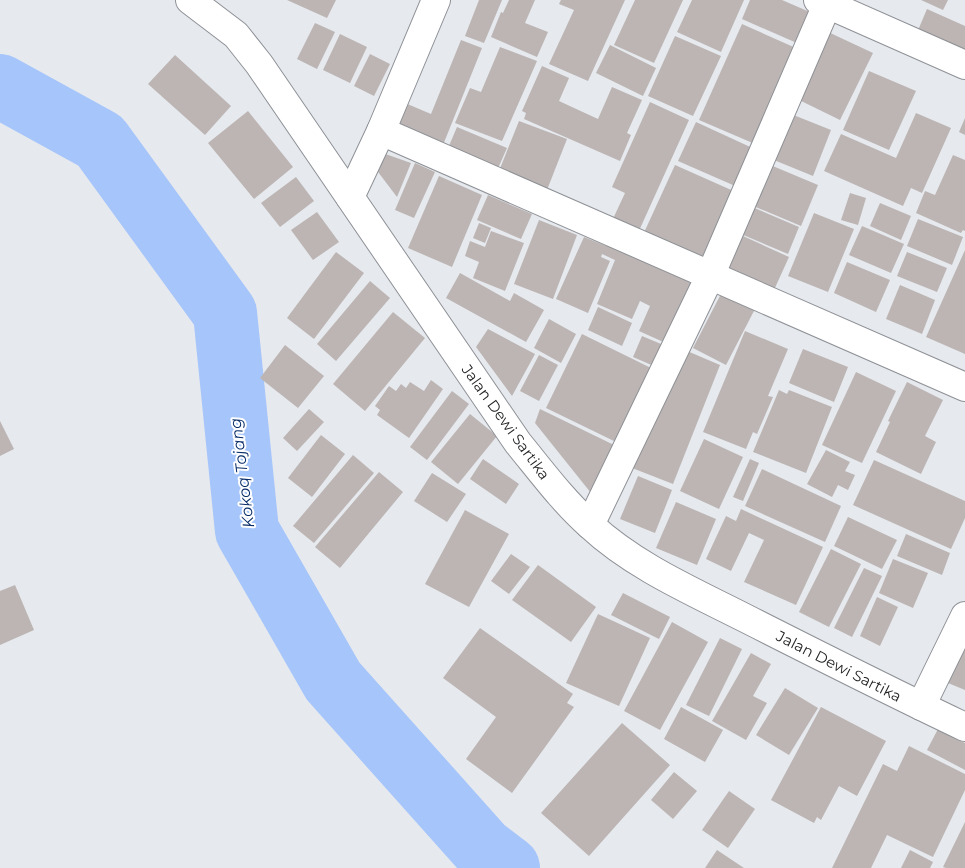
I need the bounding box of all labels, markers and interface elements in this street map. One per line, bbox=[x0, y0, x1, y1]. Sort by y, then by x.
street label: Jalan Dewi Sartika bbox=[457, 360, 554, 483]
water label: Kokoq Tojang bbox=[226, 417, 258, 529]
street label: Jalan Dewi Sartika bbox=[772, 626, 905, 706]

